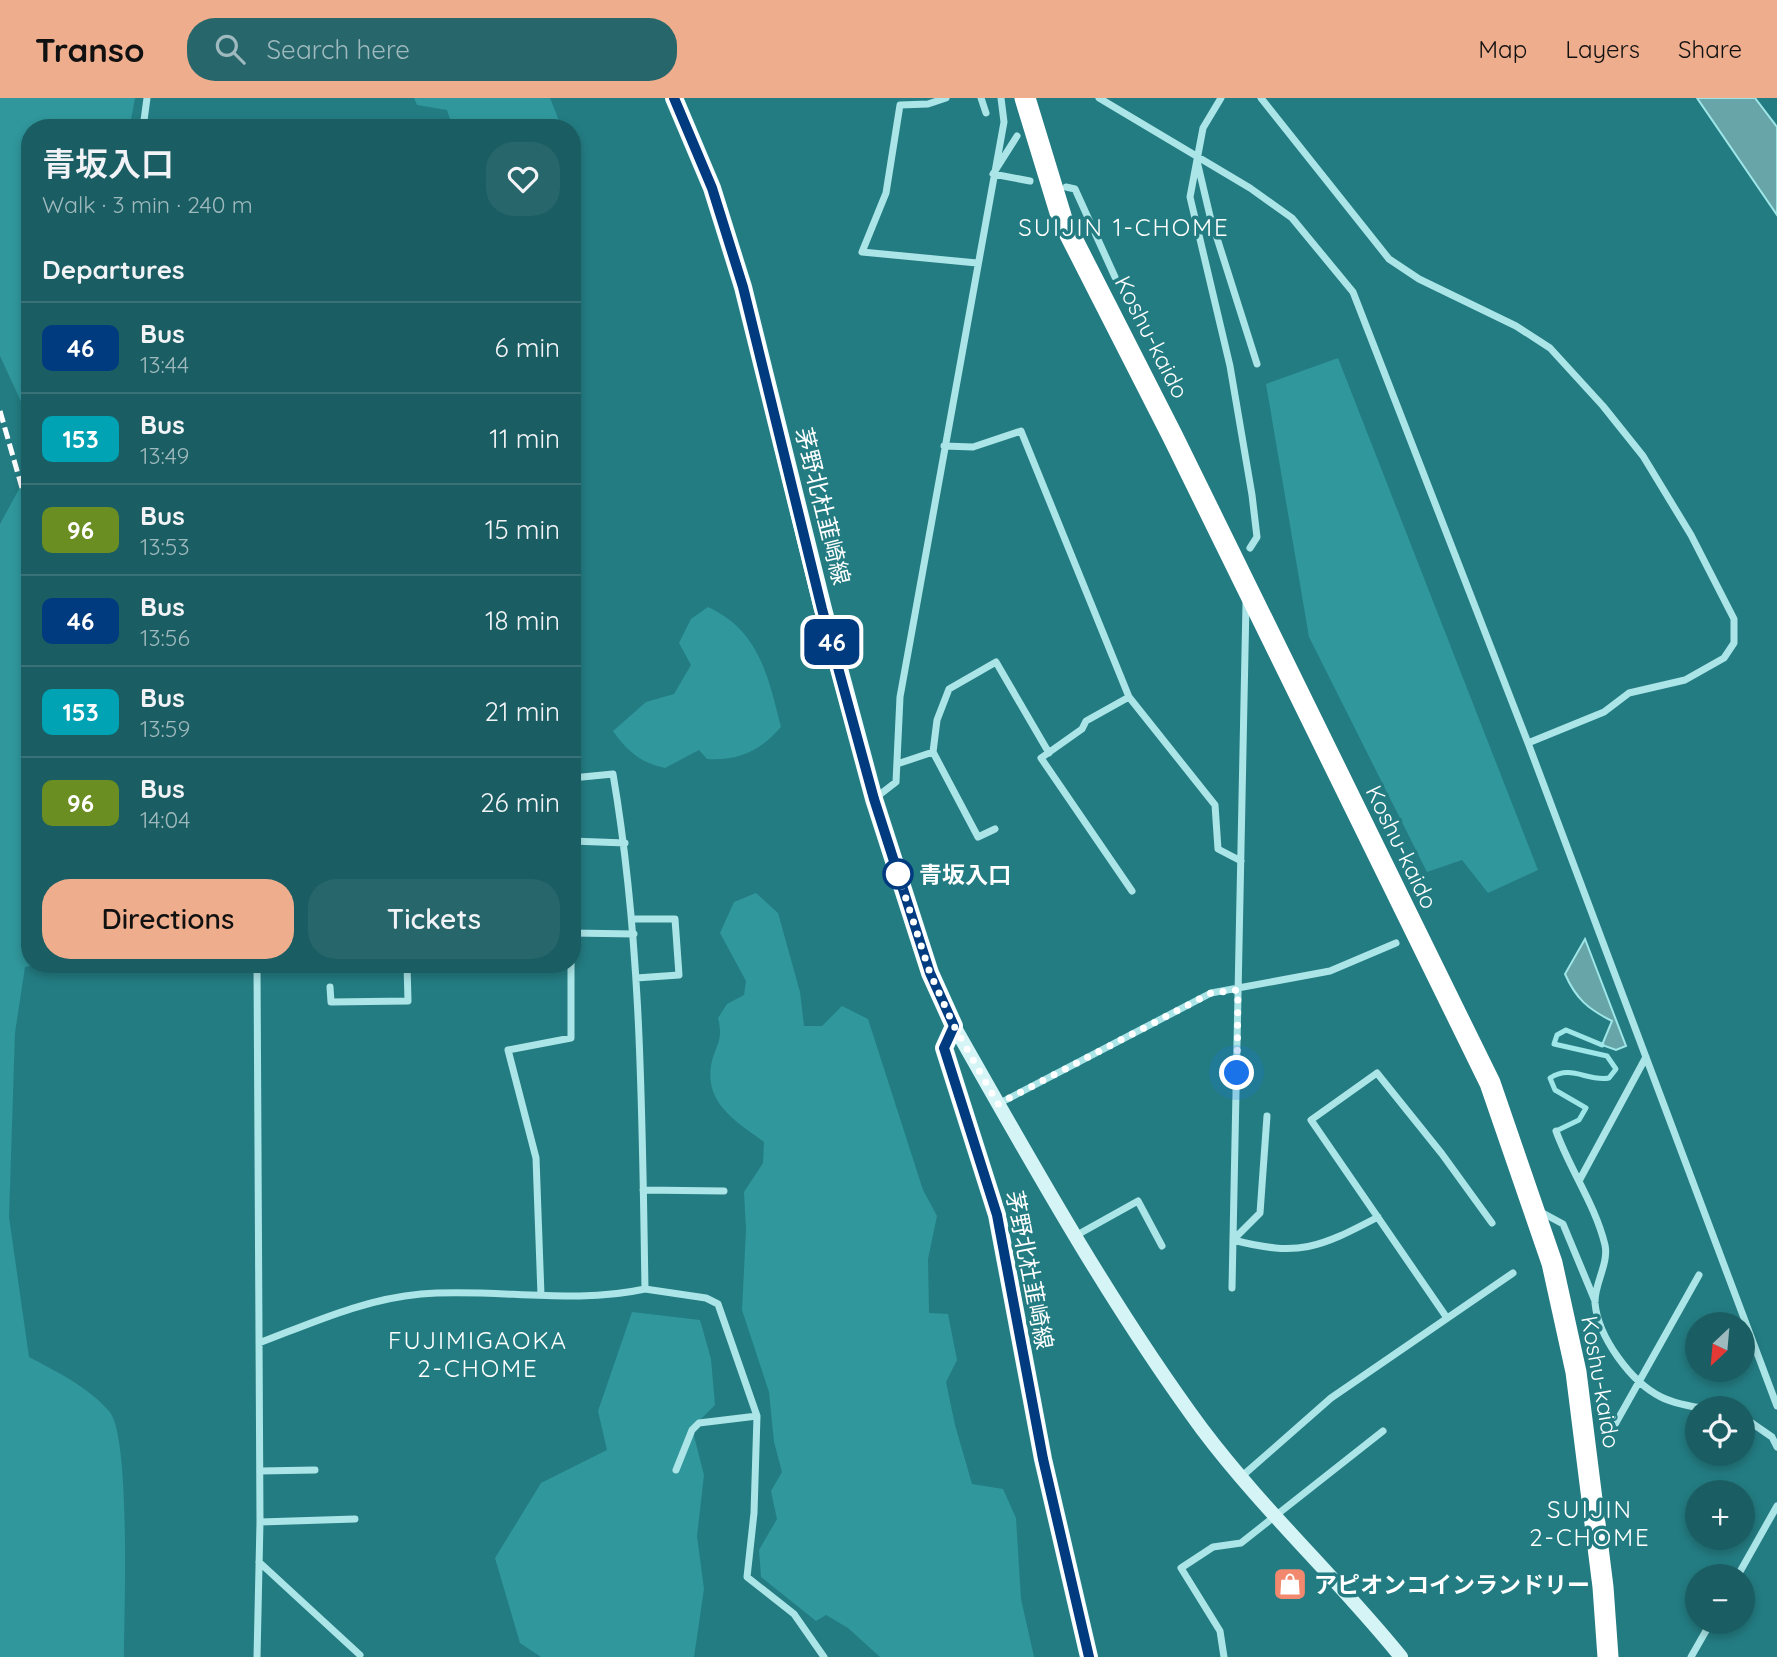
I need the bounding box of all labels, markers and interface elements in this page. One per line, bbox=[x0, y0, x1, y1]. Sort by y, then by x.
search box bbox=[187, 18, 677, 81]
text: Transo bbox=[35, 29, 145, 70]
icon: search bbox=[211, 30, 249, 68]
text: Search here bbox=[267, 33, 410, 66]
text: Map bbox=[1478, 34, 1527, 64]
text: Layers bbox=[1565, 34, 1640, 64]
text: Share bbox=[1678, 34, 1742, 64]
button: heart bbox=[486, 142, 560, 216]
text: 青坂入口 bbox=[42, 143, 174, 184]
text: Walk · 3 min · 240 m bbox=[42, 190, 253, 219]
district label: SUIJIN 1-CHOME bbox=[1018, 212, 1230, 242]
text: Departures bbox=[42, 253, 185, 286]
street label: Koshu-kaido bbox=[1109, 271, 1195, 403]
text: Bus bbox=[140, 317, 185, 350]
text: 6 min bbox=[495, 331, 560, 364]
text: 46 bbox=[67, 333, 94, 363]
text: 13:44 bbox=[140, 350, 189, 379]
text: Bus bbox=[140, 408, 185, 441]
text: 11 min bbox=[489, 422, 560, 455]
text: 153 bbox=[62, 424, 99, 454]
street label: 茅野北杜韮崎線 bbox=[789, 424, 857, 588]
text: 13:49 bbox=[140, 441, 189, 470]
text: Bus bbox=[140, 499, 185, 532]
text: 15 min bbox=[485, 513, 560, 546]
text: 96 bbox=[67, 515, 94, 545]
text: 13:53 bbox=[140, 532, 189, 561]
text: Bus bbox=[140, 590, 185, 623]
text: 18 min bbox=[485, 604, 560, 637]
text: 46 bbox=[67, 606, 94, 636]
line badge: 46 bbox=[800, 619, 864, 665]
text: 13:56 bbox=[140, 623, 190, 652]
text: 46 bbox=[818, 627, 846, 657]
text: Bus bbox=[140, 681, 185, 714]
text: 21 min bbox=[485, 695, 560, 728]
text: 153 bbox=[62, 697, 99, 727]
text: 13:59 bbox=[140, 714, 190, 743]
text: Bus bbox=[140, 772, 185, 805]
street label: Koshu-kaido bbox=[1360, 781, 1444, 913]
text: 26 min bbox=[480, 786, 560, 819]
text: 96 bbox=[67, 788, 94, 818]
text: 14:04 bbox=[140, 805, 190, 834]
marker: 青坂入口 bbox=[883, 859, 913, 889]
place label: 青坂入口 bbox=[919, 860, 1011, 889]
button: Directions bbox=[42, 879, 294, 959]
button: Tickets bbox=[308, 879, 560, 959]
your location bbox=[1219, 1055, 1254, 1090]
street label: 茅野北杜韮崎線 bbox=[1000, 1188, 1060, 1352]
north arrow bbox=[1685, 1312, 1755, 1382]
map controls bbox=[1685, 1312, 1755, 1634]
street label: Koshu-kaido bbox=[1575, 1314, 1627, 1450]
district label: FUJIMIGAOKA 2-CHOME bbox=[388, 1325, 568, 1383]
button: locate bbox=[1685, 1396, 1755, 1466]
button: + bbox=[1685, 1480, 1755, 1550]
district label: SUIJIN 2-CHOME bbox=[1529, 1494, 1651, 1552]
button: − bbox=[1685, 1564, 1755, 1634]
shop icon: アピオンコインランドリー bbox=[1271, 1565, 1309, 1603]
place label: アピオンコインランドリー bbox=[1314, 1570, 1590, 1599]

